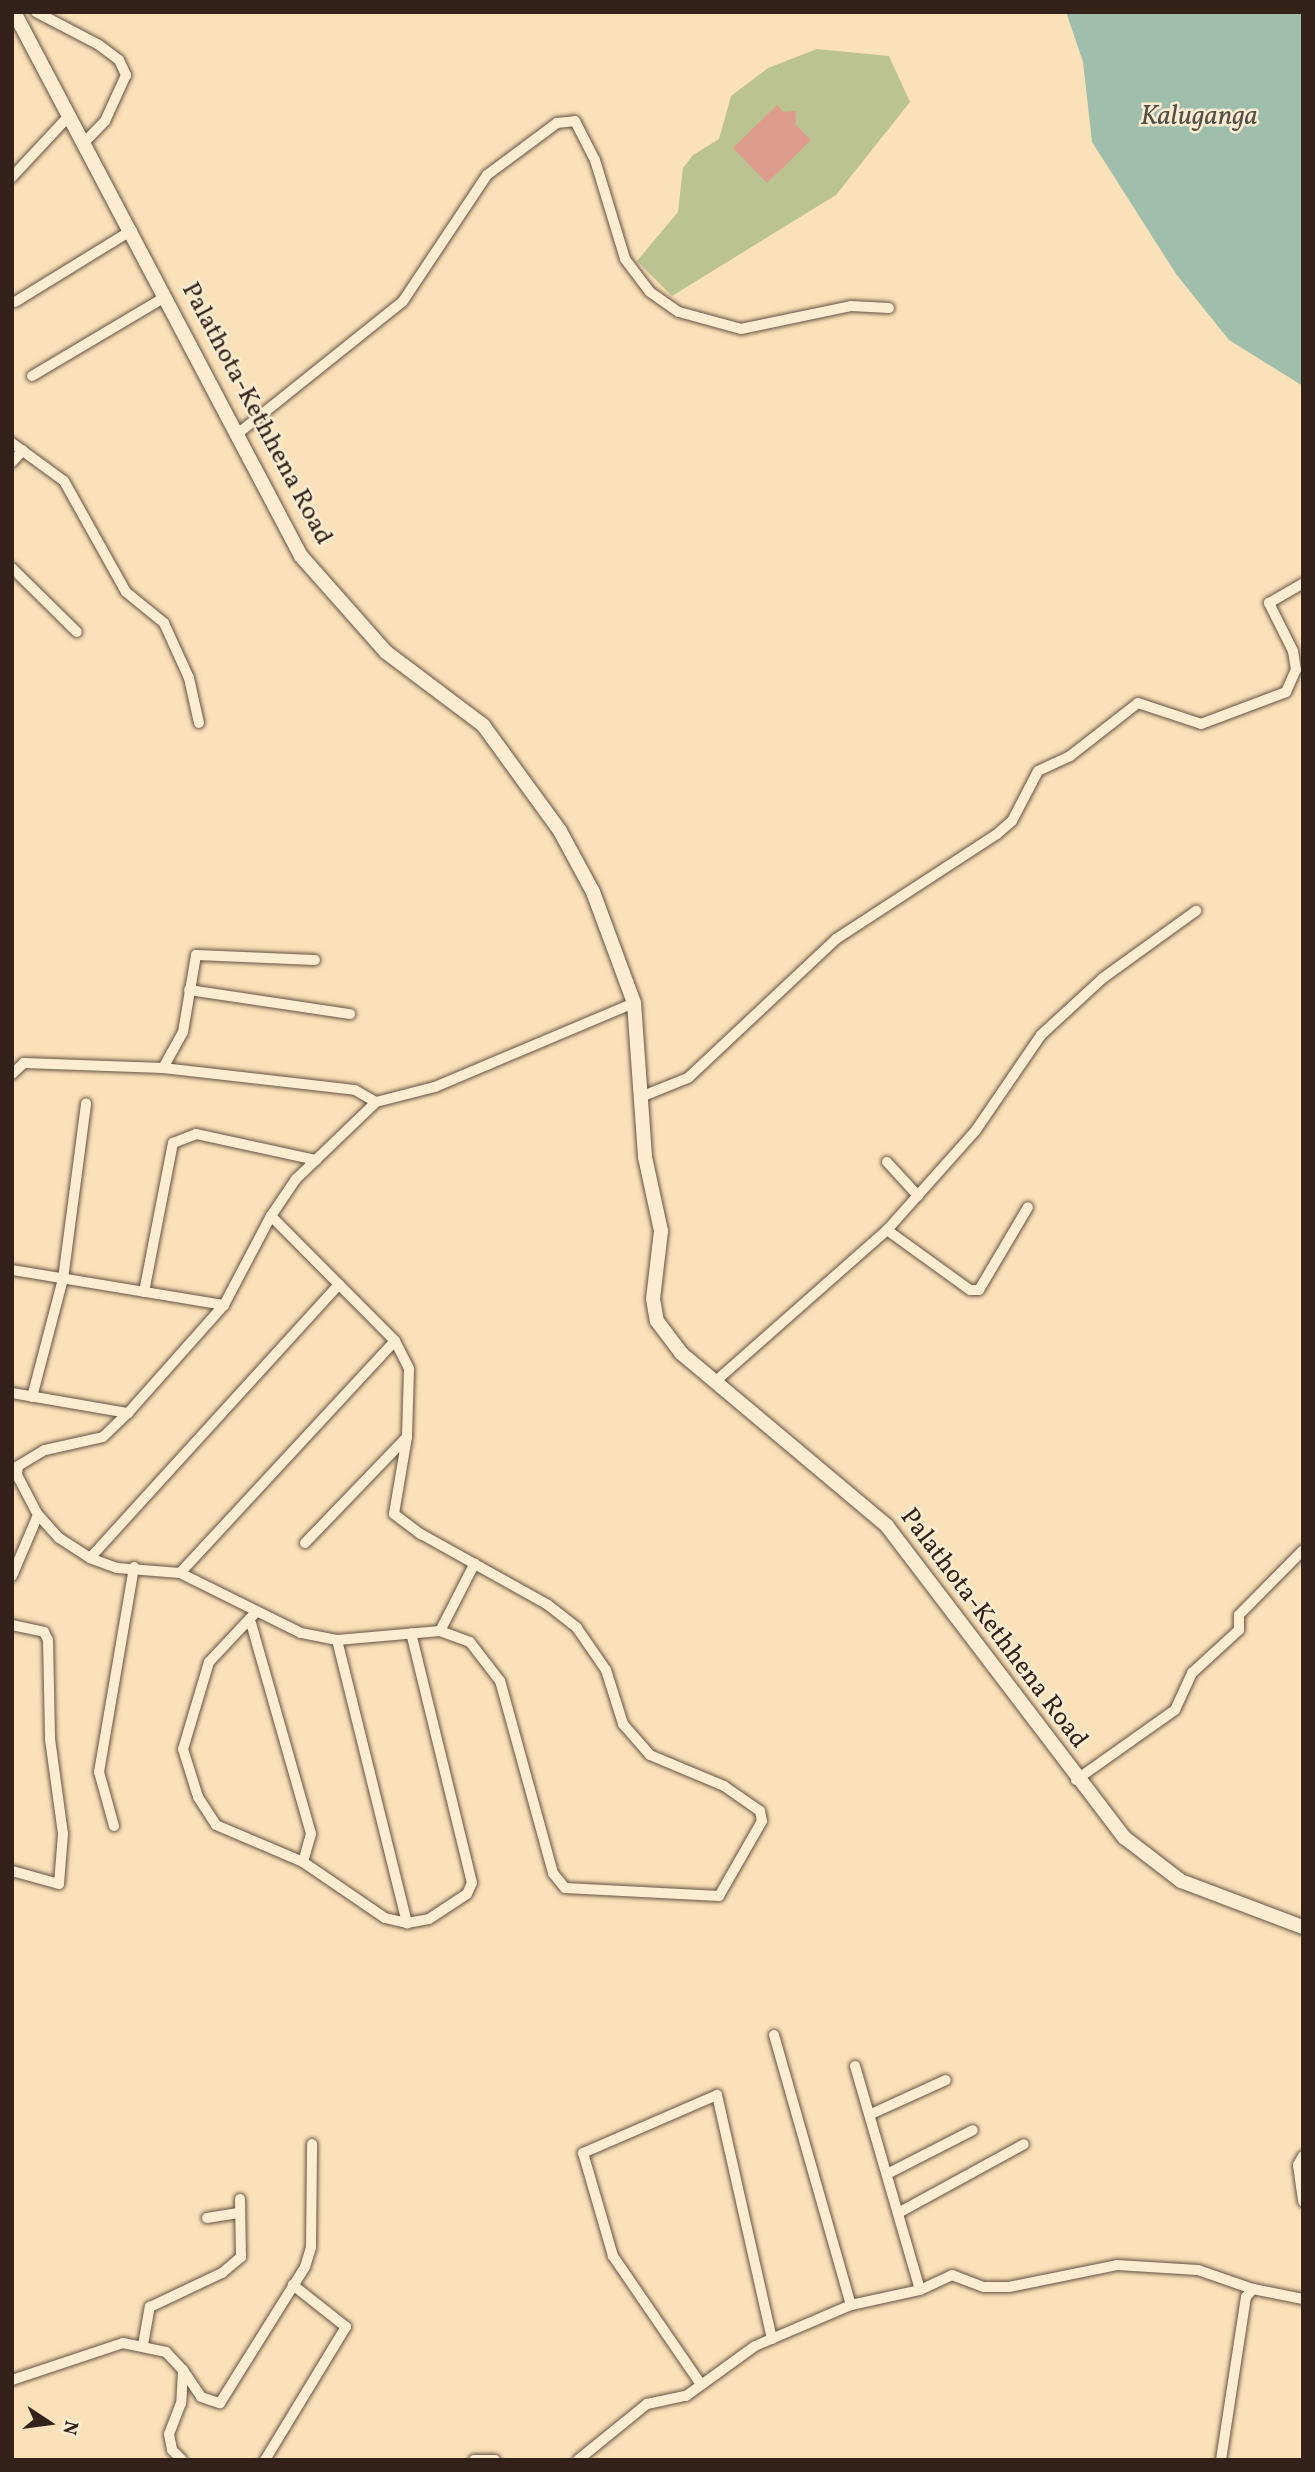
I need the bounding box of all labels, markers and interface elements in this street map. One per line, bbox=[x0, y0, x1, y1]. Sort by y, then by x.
water label: Kaluganga bbox=[1140, 100, 1258, 134]
street label: Palathota-Kethhena Road bbox=[174, 277, 338, 551]
street label: Palathota-Kethhena Road bbox=[892, 1503, 1094, 1755]
north arrow bbox=[14, 2388, 84, 2458]
text: N bbox=[55, 2418, 84, 2437]

